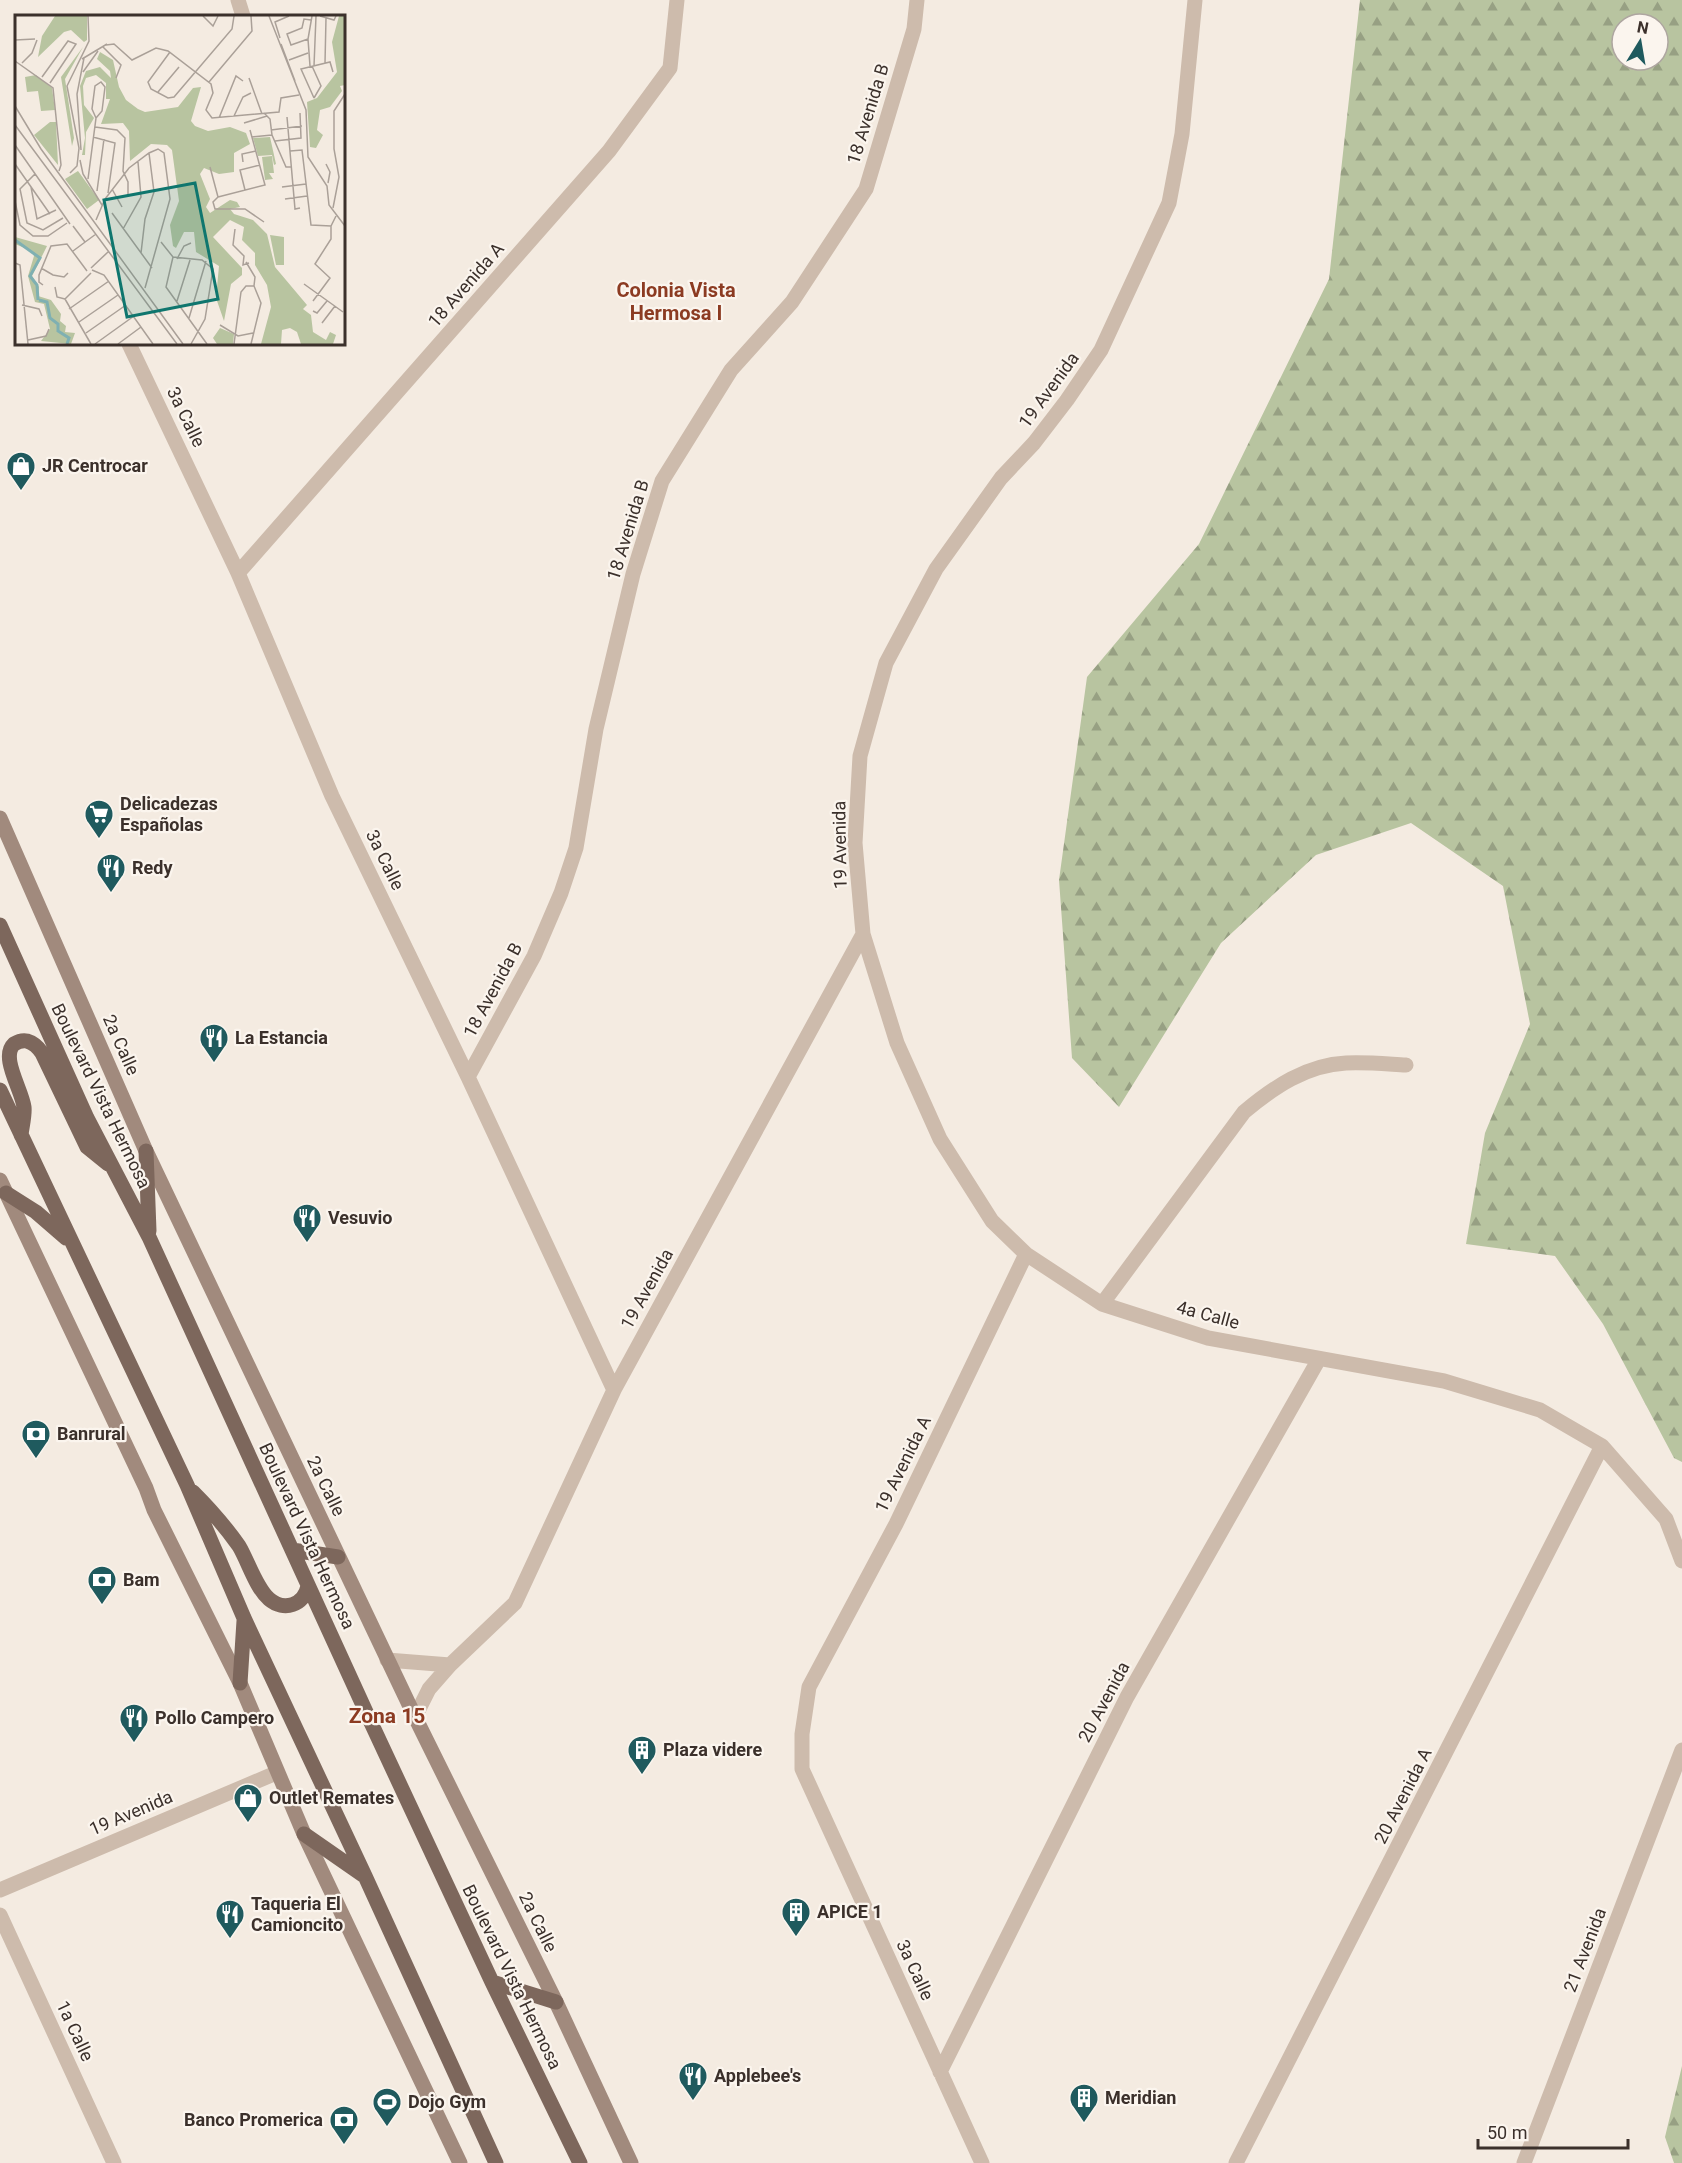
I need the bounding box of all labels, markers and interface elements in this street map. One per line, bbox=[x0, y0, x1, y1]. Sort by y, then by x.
north arrow bbox=[1610, 12, 1670, 72]
inset map bbox=[15, 15, 345, 345]
text: N bbox=[1635, 17, 1650, 38]
street label: 18 Avenida B bbox=[842, 61, 893, 167]
street label: 18 Avenida A bbox=[423, 238, 508, 331]
district label: Colonia Vista Hermosa I bbox=[616, 278, 736, 325]
street label: 19 Avenida bbox=[1014, 348, 1083, 432]
street label: 3a Calle bbox=[163, 383, 210, 450]
shop icon: JR Centrocar bbox=[5, 450, 37, 492]
place label: JR Centrocar bbox=[42, 455, 148, 476]
street label: 18 Avenida B bbox=[602, 477, 653, 583]
place label: Delicadezas Españolas bbox=[120, 793, 218, 835]
supermarket icon: Delicadezas Españolas bbox=[83, 798, 115, 840]
street label: 19 Avenida bbox=[828, 801, 851, 889]
street label: 3a Calle bbox=[362, 826, 409, 893]
restaurant icon: Redy bbox=[95, 852, 127, 894]
place label: Redy bbox=[132, 857, 173, 878]
street label: 18 Avenida B bbox=[459, 939, 526, 1041]
street label: Boulevard Vista Hermosa bbox=[48, 1000, 155, 1192]
street label: 2a Calle bbox=[99, 1011, 144, 1078]
restaurant icon: La Estancia bbox=[198, 1022, 230, 1064]
place label: La Estancia bbox=[235, 1027, 328, 1048]
restaurant icon: Vesuvio bbox=[291, 1202, 323, 1244]
place label: Vesuvio bbox=[328, 1207, 392, 1228]
street label: 19 Avenida bbox=[616, 1245, 677, 1333]
street label: 4a Calle bbox=[1174, 1296, 1242, 1333]
street label: 19 Avenida A bbox=[870, 1412, 935, 1515]
bank icon: Banrural bbox=[20, 1418, 52, 1460]
place label: Banrural bbox=[57, 1423, 126, 1444]
street label: Boulevard Vista Hermosa bbox=[255, 1439, 360, 1632]
street label: 2a Calle bbox=[303, 1452, 350, 1519]
bank icon: Bam bbox=[86, 1564, 118, 1606]
place label: Bam bbox=[123, 1569, 160, 1590]
street label: 20 Avenida bbox=[1074, 1658, 1134, 1746]
restaurant icon: Pollo Campero bbox=[118, 1702, 150, 1744]
district label: Zona 15 bbox=[349, 1704, 425, 1728]
place label: Pollo Campero bbox=[155, 1707, 274, 1728]
building icon: Plaza videre bbox=[626, 1734, 658, 1776]
place label: Plaza videre bbox=[663, 1739, 762, 1760]
street label: 20 Avenida A bbox=[1369, 1744, 1436, 1847]
shop icon: Outlet Remates bbox=[232, 1782, 264, 1824]
street label: 19 Avenida bbox=[86, 1786, 176, 1839]
place label: Outlet Remates bbox=[269, 1787, 394, 1808]
street label: Boulevard Vista Hermosa bbox=[459, 1881, 566, 2073]
street label: 2a Calle bbox=[515, 1888, 562, 1955]
place label: Taqueria El Camioncito bbox=[251, 1893, 343, 1935]
building icon: APICE 1 bbox=[780, 1896, 812, 1938]
restaurant icon: Taqueria El Camioncito bbox=[214, 1898, 246, 1940]
place label: APICE 1 bbox=[817, 1901, 883, 1922]
street label: 21 Avenida bbox=[1559, 1905, 1610, 1995]
street label: 3a Calle bbox=[892, 1936, 939, 2003]
street label: 1a Calle bbox=[52, 1997, 99, 2064]
restaurant icon: Applebee's bbox=[677, 2060, 709, 2102]
place label: Applebee's bbox=[714, 2065, 801, 2086]
building icon: Meridian bbox=[1068, 2082, 1100, 2124]
sports icon: Dojo Gym bbox=[371, 2086, 403, 2128]
place label: Meridian bbox=[1105, 2087, 1176, 2108]
place label: Dojo Gym bbox=[408, 2091, 486, 2112]
bank icon: Banco Promerica bbox=[328, 2104, 360, 2146]
place label: Banco Promerica bbox=[184, 2109, 323, 2130]
scale bar bbox=[1478, 2112, 1628, 2150]
text: 50 m bbox=[1487, 2122, 1527, 2143]

